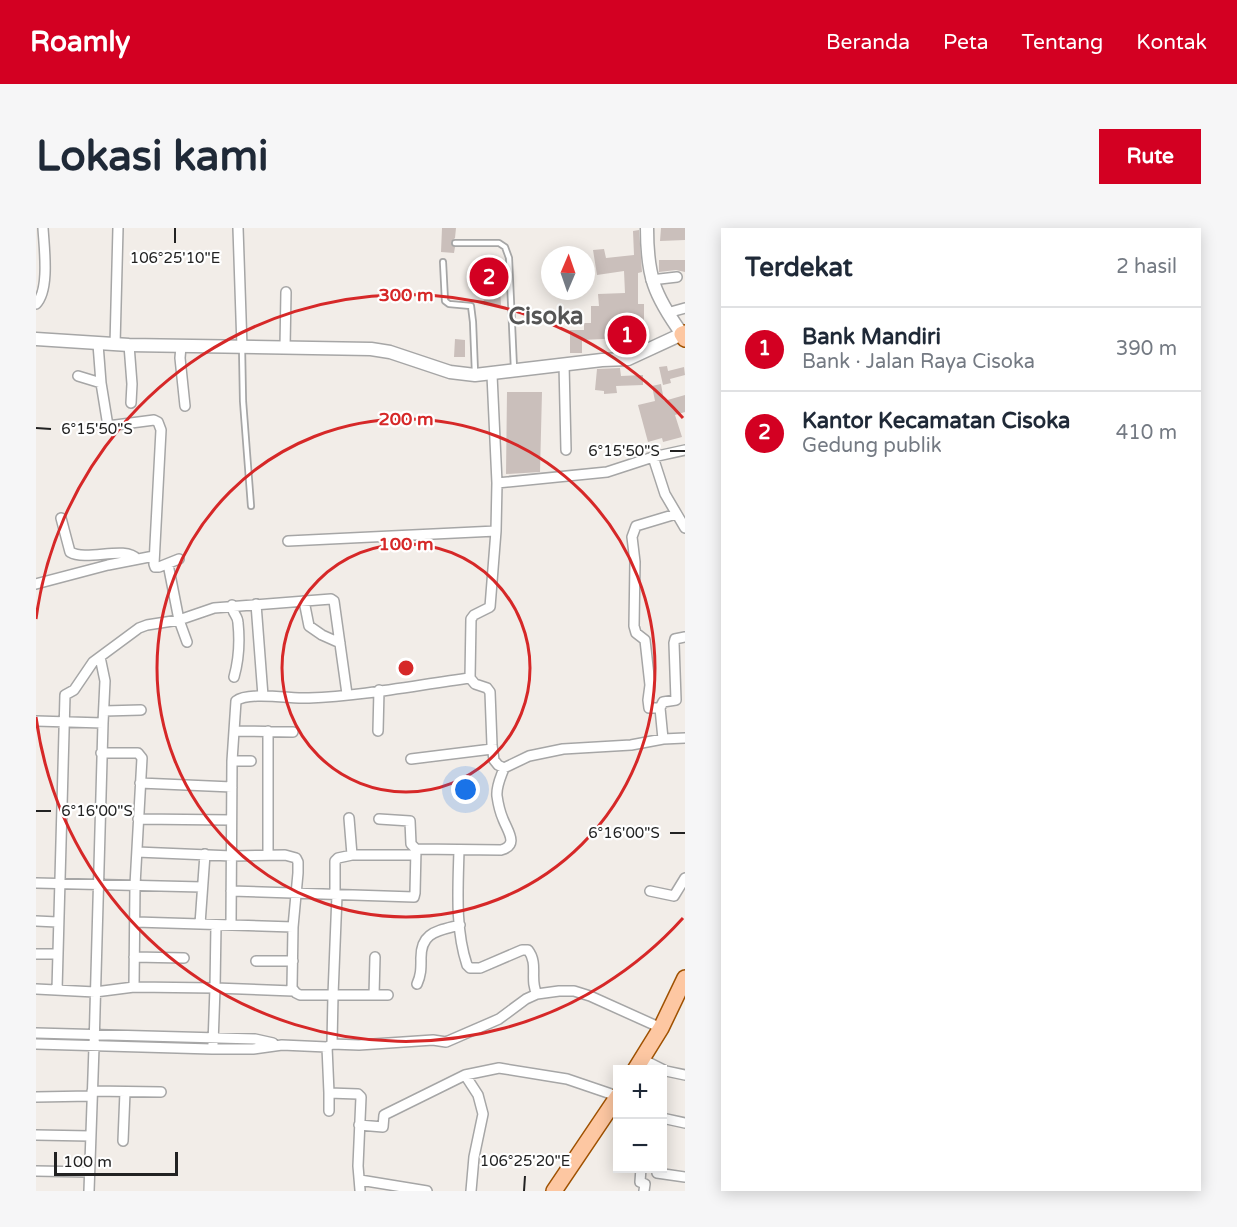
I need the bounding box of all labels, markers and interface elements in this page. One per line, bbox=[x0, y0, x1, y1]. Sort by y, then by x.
text: Roamly bbox=[30, 25, 130, 59]
text: Beranda bbox=[826, 30, 910, 55]
text: Peta bbox=[943, 30, 989, 55]
text: Tentang bbox=[1022, 30, 1103, 55]
text: Kontak bbox=[1136, 30, 1207, 55]
button: Rute bbox=[1099, 129, 1201, 184]
text: Lokasi kami bbox=[36, 131, 268, 182]
north arrow bbox=[541, 246, 595, 300]
text: 106°25'10"E bbox=[130, 249, 220, 267]
text: Terdekat bbox=[745, 252, 853, 283]
pin: 2 bbox=[470, 254, 508, 300]
text: 2 hasil bbox=[1116, 255, 1177, 279]
text: 300 m bbox=[378, 284, 434, 306]
district label: Cisoka bbox=[508, 302, 584, 331]
pin: 1 bbox=[608, 312, 646, 358]
text: Bank Mandiri bbox=[802, 324, 941, 350]
text: 1 bbox=[758, 337, 771, 361]
text: 390 m bbox=[1116, 337, 1177, 361]
text: Bank · Jalan Raya Cisoka bbox=[802, 350, 1035, 374]
text: 200 m bbox=[378, 408, 434, 430]
text: Kantor Kecamatan Cisoka bbox=[802, 408, 1070, 434]
text: 6°15'50"S bbox=[61, 420, 133, 438]
text: 2 bbox=[758, 421, 771, 445]
text: 410 m bbox=[1116, 421, 1177, 445]
text: Gedung publik bbox=[802, 434, 942, 458]
text: 6°15'50"S bbox=[588, 442, 660, 460]
text: 100 m bbox=[378, 533, 434, 555]
centre of rings bbox=[396, 658, 416, 678]
your location bbox=[451, 775, 480, 804]
text: 6°16'00"S bbox=[61, 802, 133, 820]
text: 6°16'00"S bbox=[588, 824, 660, 842]
map controls bbox=[613, 1065, 667, 1173]
button: + bbox=[613, 1065, 667, 1119]
button: − bbox=[613, 1119, 667, 1173]
scale bar bbox=[54, 1149, 178, 1176]
text: 100 m bbox=[63, 1152, 112, 1172]
text: 106°25'20"E bbox=[480, 1152, 570, 1170]

